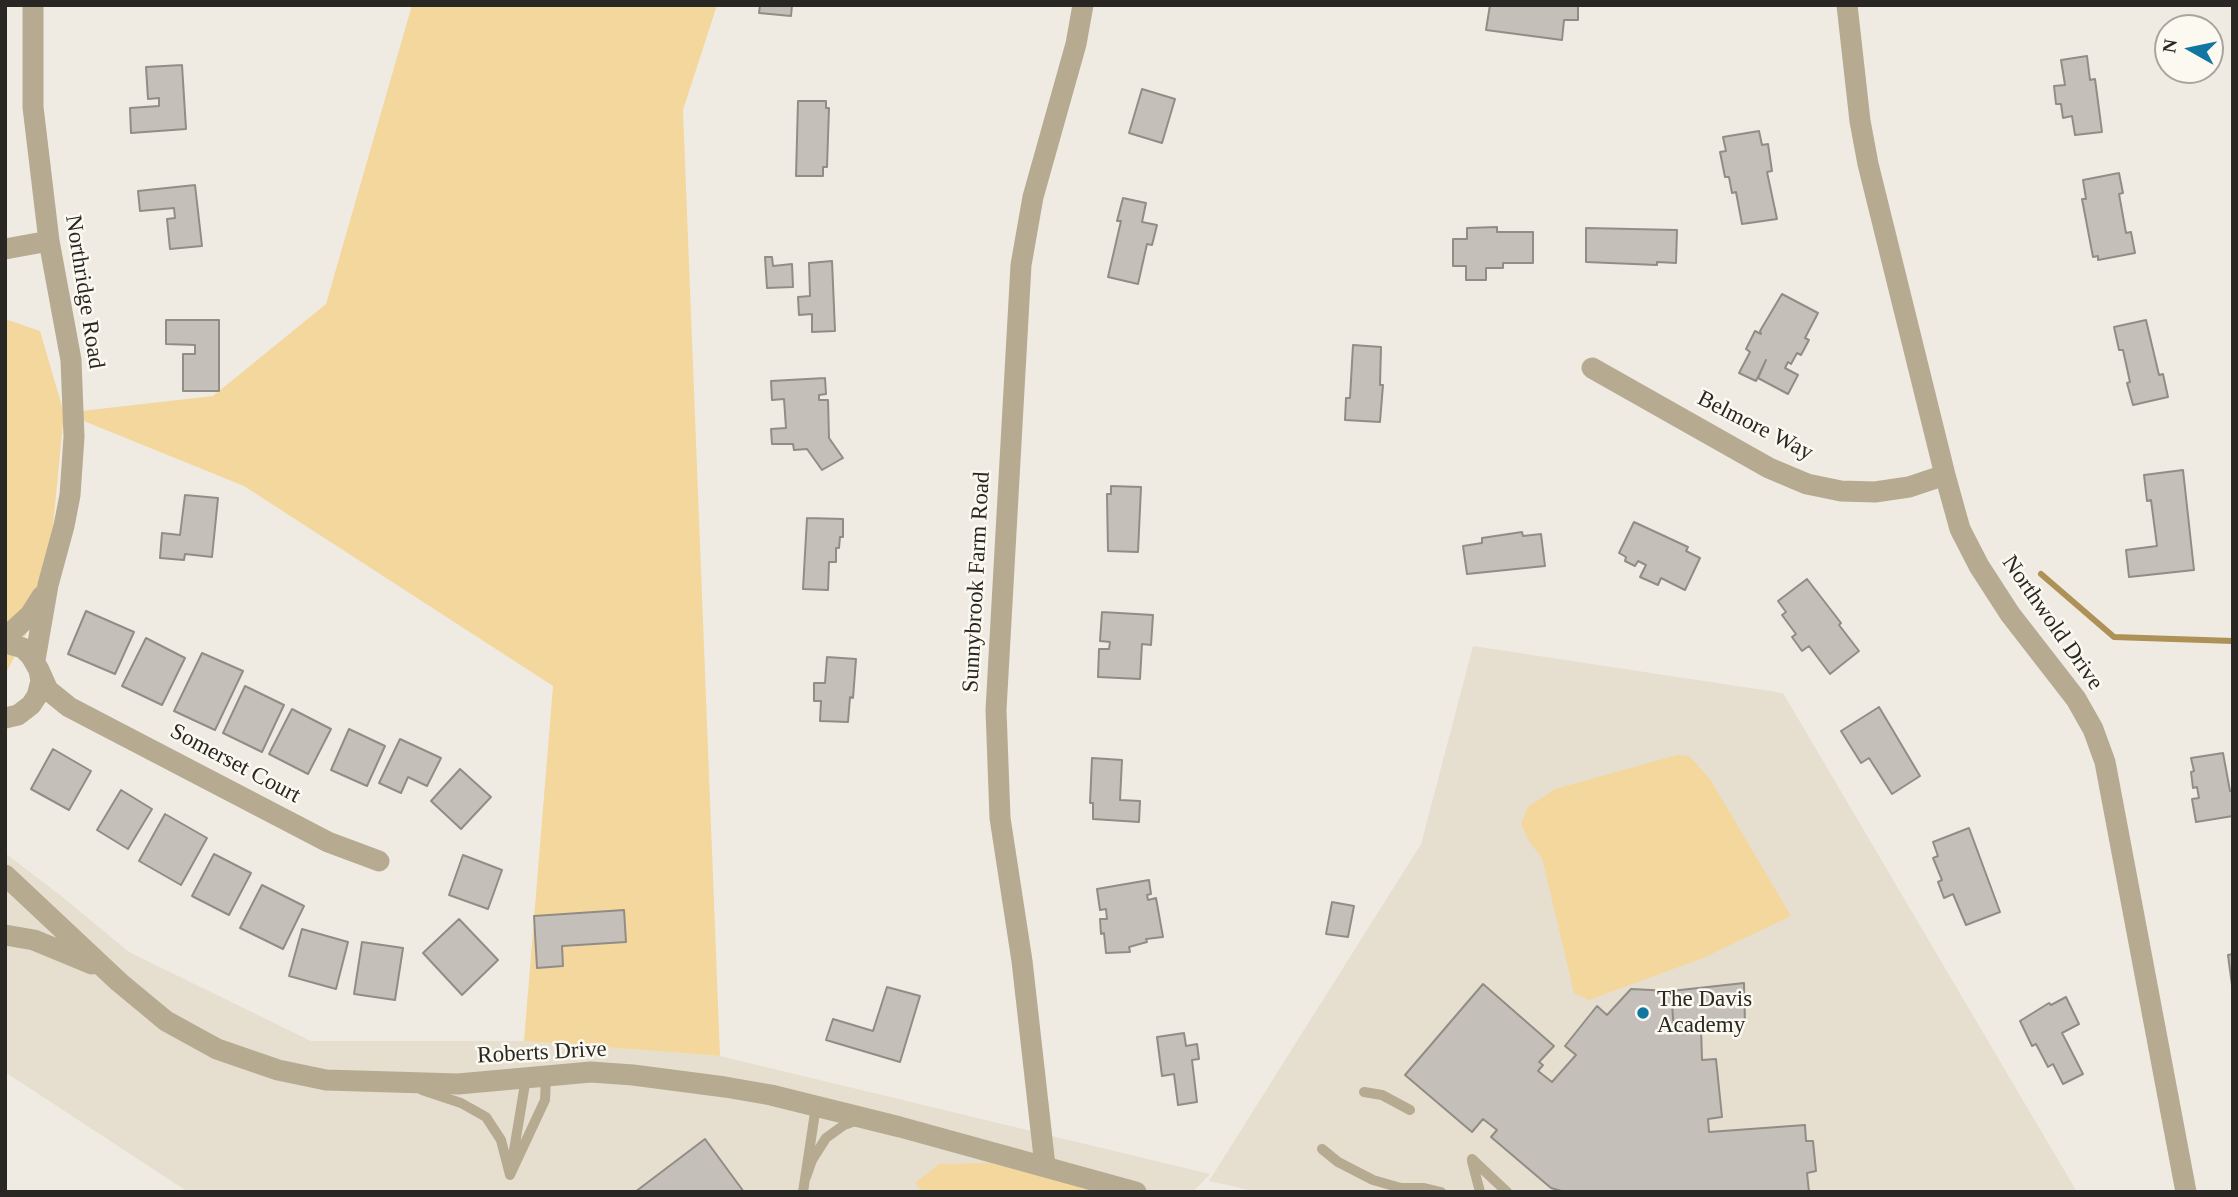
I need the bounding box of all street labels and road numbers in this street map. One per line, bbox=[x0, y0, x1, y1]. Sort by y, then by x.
street label: Northridge Road bbox=[58, 213, 110, 371]
street label: Belmore Way bbox=[1692, 385, 1818, 467]
street label: Sunnybrook Farm Road bbox=[957, 471, 997, 693]
street label: Northwold Drive bbox=[1995, 550, 2109, 696]
street label: Somerset Court bbox=[165, 718, 305, 810]
street label: Roberts Drive bbox=[477, 1036, 607, 1070]

